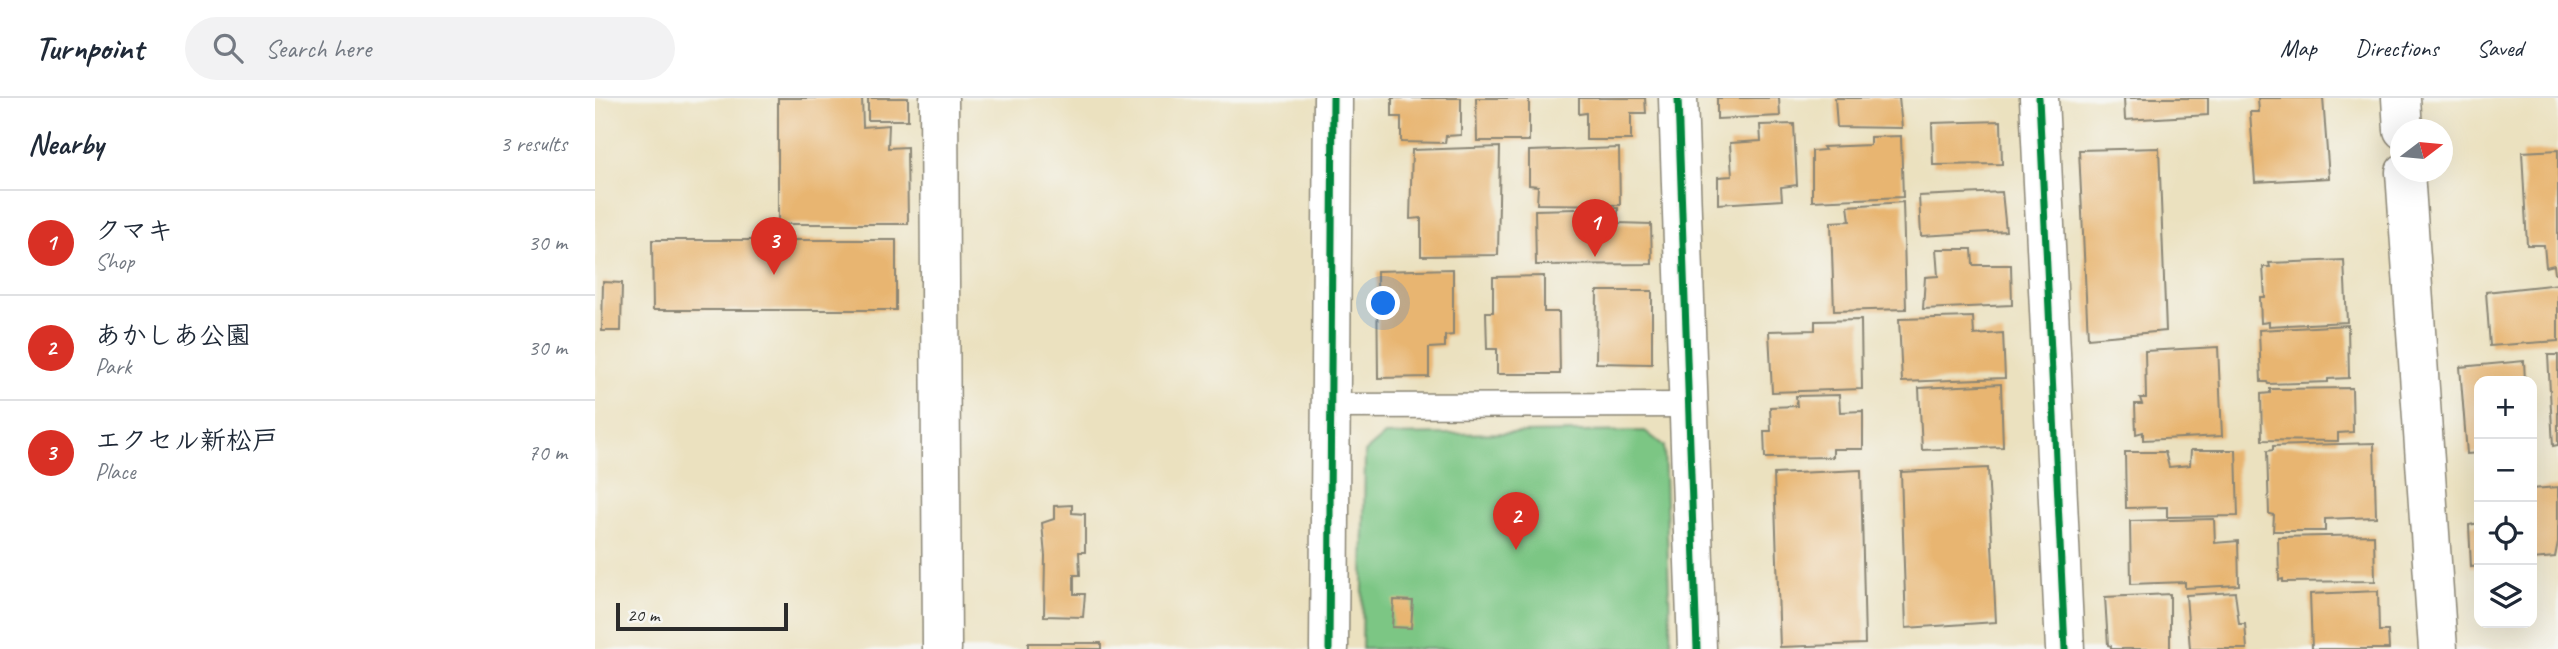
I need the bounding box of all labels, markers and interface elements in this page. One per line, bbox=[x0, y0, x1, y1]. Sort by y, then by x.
search box bbox=[185, 17, 675, 80]
text: Turnpoint bbox=[35, 27, 143, 69]
icon: search bbox=[209, 29, 247, 67]
text: Search here bbox=[265, 32, 371, 65]
text: Map bbox=[2280, 33, 2317, 63]
text: Directions bbox=[2355, 33, 2438, 63]
text: Saved bbox=[2476, 33, 2523, 63]
north arrow bbox=[2390, 119, 2453, 182]
text: Nearby bbox=[28, 125, 104, 163]
text: 3 results bbox=[500, 129, 567, 158]
pin: 1 bbox=[1572, 199, 1618, 257]
text: クマキ bbox=[95, 214, 173, 247]
pin: 3 bbox=[751, 217, 797, 275]
text: 1 bbox=[46, 228, 56, 257]
text: 30 m bbox=[528, 228, 567, 257]
text: Shop bbox=[95, 247, 134, 276]
your location bbox=[1366, 286, 1400, 320]
text: あかしあ公園 bbox=[95, 319, 251, 352]
text: 2 bbox=[46, 333, 56, 362]
text: 30 m bbox=[528, 333, 567, 362]
text: Park bbox=[95, 352, 131, 381]
map controls bbox=[2474, 376, 2537, 628]
button: + bbox=[2474, 376, 2537, 439]
text: エクセル新松戸 bbox=[95, 424, 278, 457]
text: 3 bbox=[46, 438, 56, 467]
text: 70 m bbox=[528, 438, 567, 467]
button: − bbox=[2474, 439, 2537, 502]
text: Place bbox=[95, 457, 135, 486]
pin: 2 bbox=[1493, 492, 1539, 550]
button: locate bbox=[2474, 502, 2537, 565]
button: layers bbox=[2474, 565, 2537, 628]
scale bar bbox=[616, 600, 787, 632]
text: 20 m bbox=[627, 603, 659, 627]

